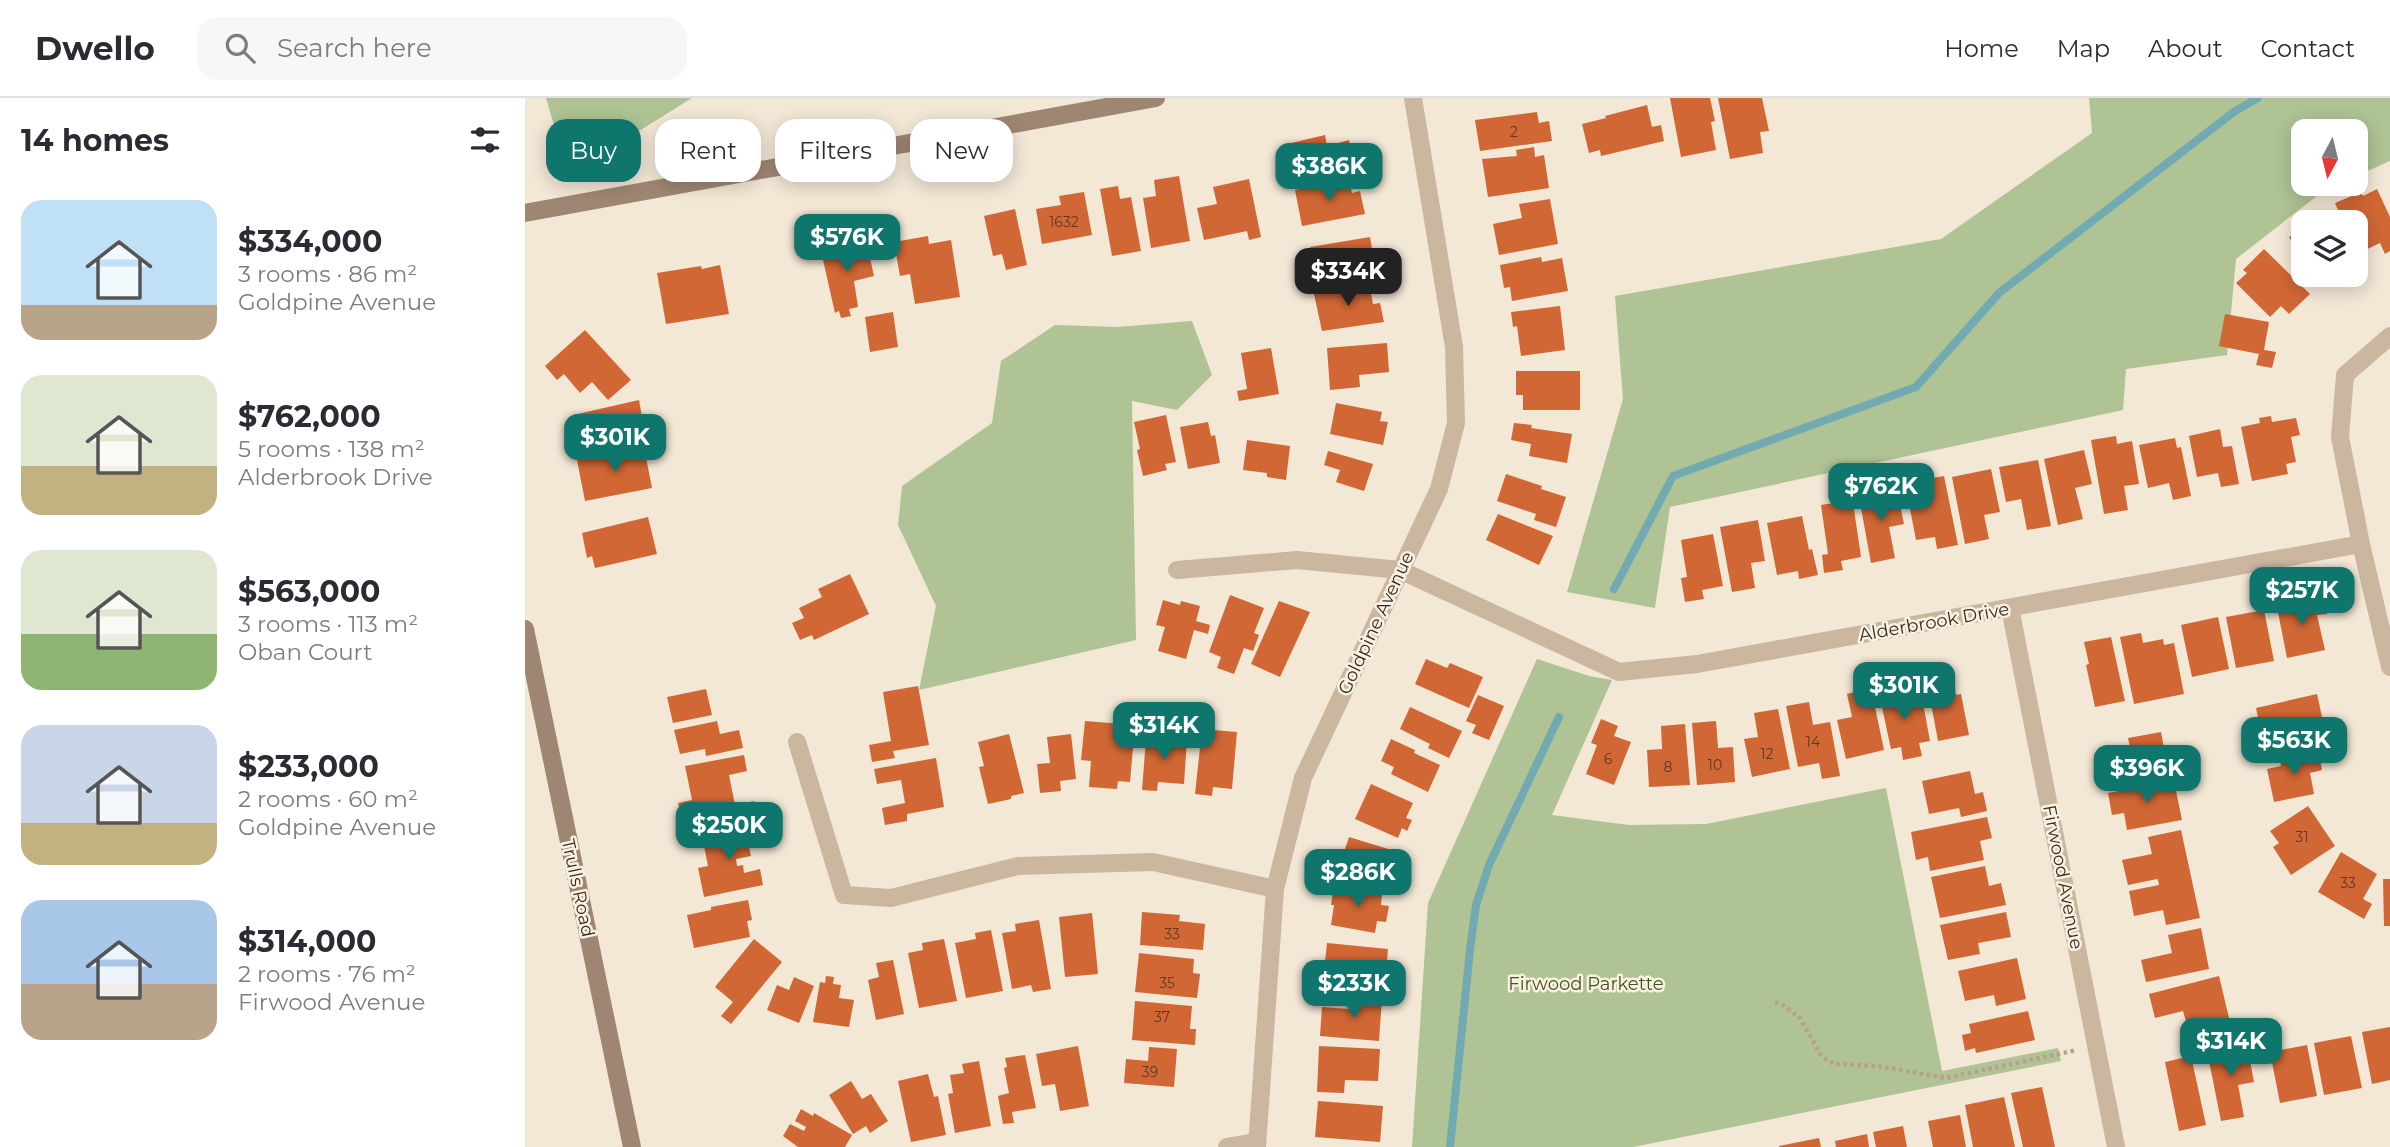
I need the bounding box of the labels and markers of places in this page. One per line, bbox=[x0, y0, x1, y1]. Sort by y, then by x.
pin: $386K bbox=[1280, 144, 1378, 203]
pin: $576K bbox=[798, 214, 896, 274]
pin: $334K bbox=[1299, 248, 1397, 308]
pin: $301K bbox=[566, 414, 664, 474]
pin: $762K bbox=[1832, 464, 1930, 523]
pin: $257K bbox=[2253, 568, 2351, 627]
pin: $301K bbox=[1855, 662, 1953, 722]
pin: $314K bbox=[1115, 702, 1213, 762]
pin: $563K bbox=[2245, 718, 2343, 777]
pin: $396K bbox=[2098, 746, 2196, 805]
pin: $250K bbox=[680, 802, 778, 862]
pin: $286K bbox=[1309, 850, 1407, 909]
pin: $233K bbox=[1305, 960, 1403, 1020]
pin: $314K bbox=[2182, 1018, 2280, 1078]

